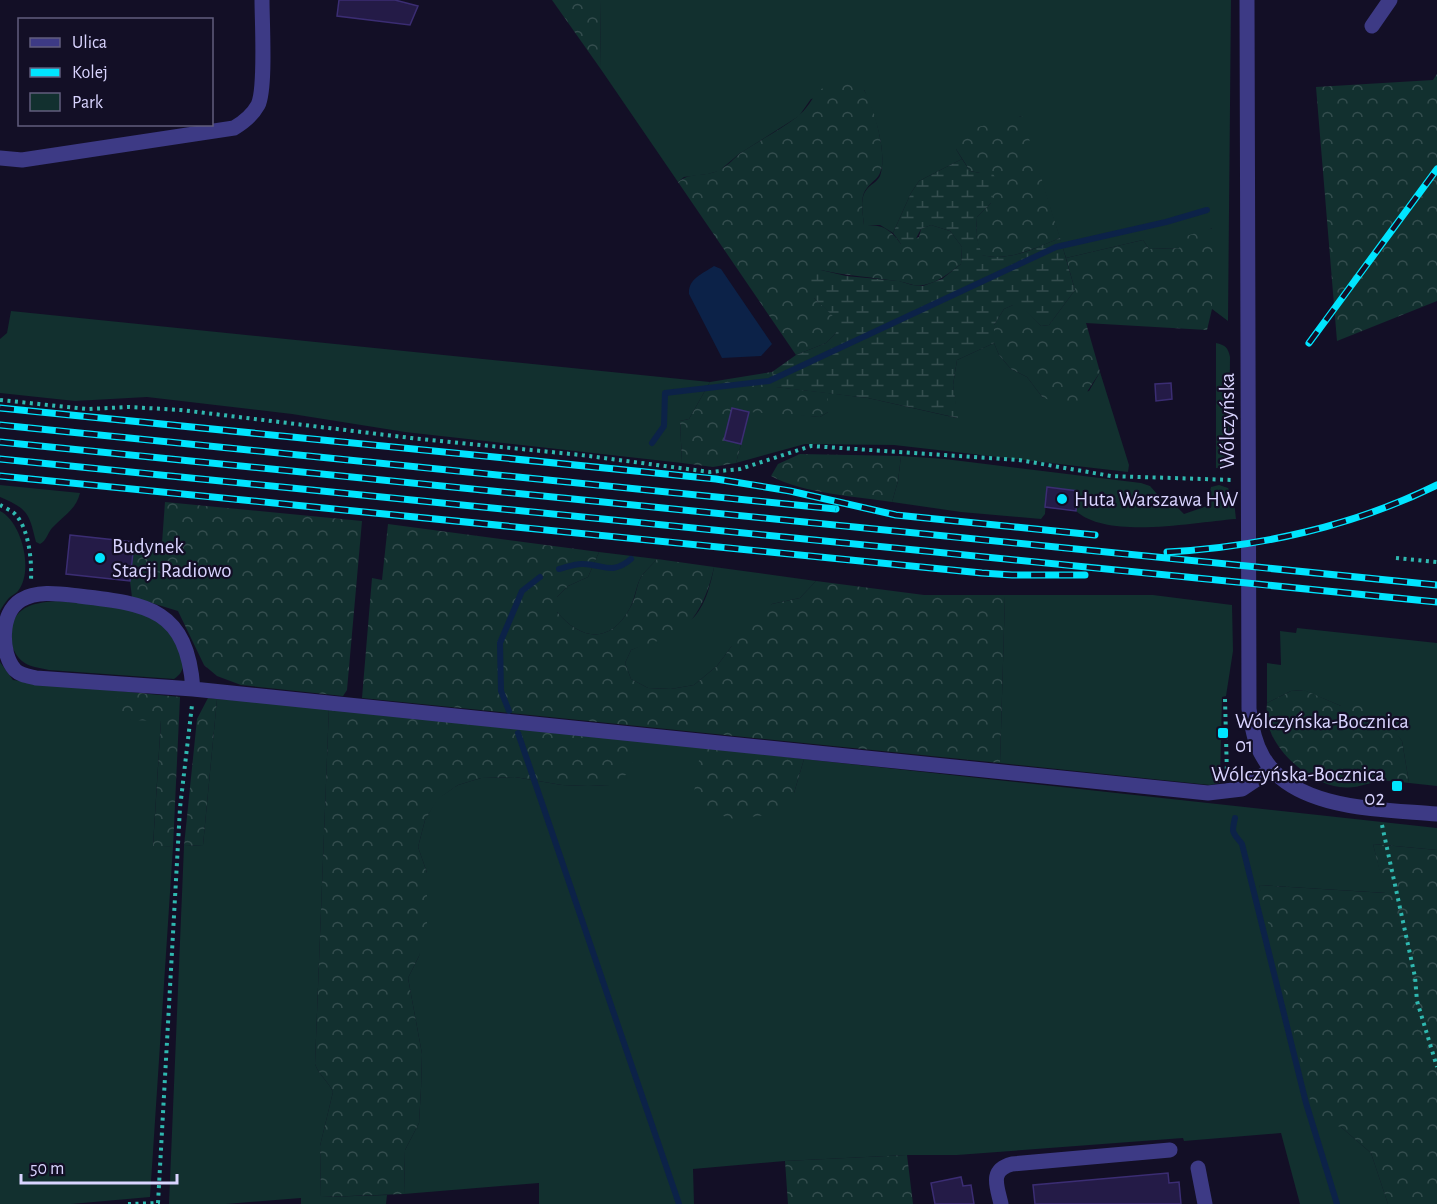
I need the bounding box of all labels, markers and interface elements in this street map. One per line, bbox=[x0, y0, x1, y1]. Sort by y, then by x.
legend bbox=[18, 18, 213, 126]
text: Ulica bbox=[72, 34, 107, 52]
text: Kolej bbox=[72, 64, 108, 82]
text: Park bbox=[72, 94, 104, 112]
street label: Wólczyńska bbox=[1217, 372, 1238, 469]
place label: Huta Warszawa HW bbox=[1074, 489, 1238, 510]
marker: Huta Warszawa HW bbox=[1055, 492, 1069, 506]
place label: Budynek Stacji Radiowo bbox=[112, 536, 232, 581]
marker: Budynek Stacji Radiowo bbox=[93, 551, 107, 565]
place label: Wólczyńska-Bocznica 01 bbox=[1235, 711, 1409, 756]
marker: Wólczyńska-Bocznica 01 bbox=[1216, 726, 1230, 740]
place label: Wólczyńska-Bocznica 02 bbox=[1211, 764, 1385, 809]
marker: Wólczyńska-Bocznica 02 bbox=[1390, 779, 1404, 793]
scale bar bbox=[21, 1147, 177, 1185]
text: 50 m bbox=[30, 1160, 64, 1178]

